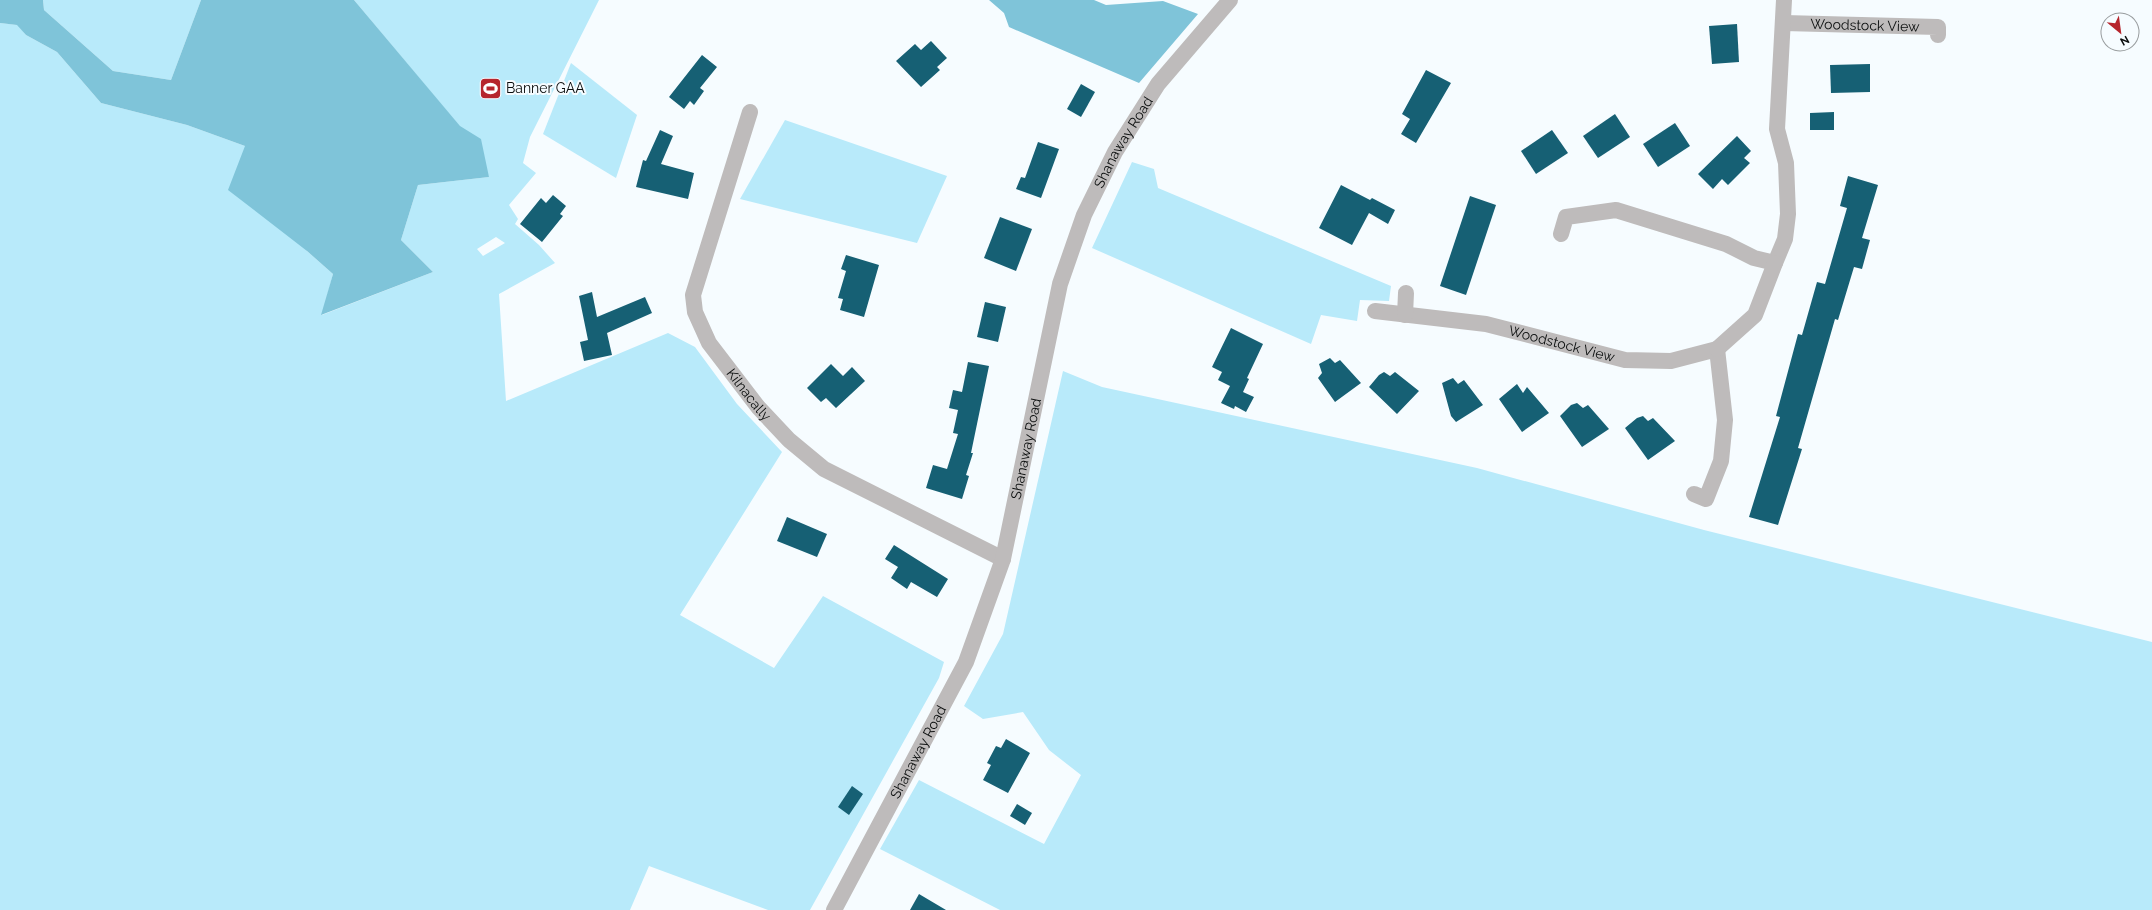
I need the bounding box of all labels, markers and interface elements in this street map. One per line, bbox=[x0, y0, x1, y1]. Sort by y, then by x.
north arrow bbox=[2100, 12, 2140, 52]
street label: Woodstock View bbox=[1810, 16, 1920, 35]
text: N bbox=[2118, 33, 2131, 48]
sports icon: Banner GAA bbox=[478, 75, 504, 101]
place label: Banner GAA bbox=[506, 80, 585, 96]
street label: Shanaway Road bbox=[1091, 94, 1156, 190]
street label: Woodstock View bbox=[1507, 322, 1617, 365]
street label: Kilnacally bbox=[723, 365, 775, 424]
street label: Shanaway Road bbox=[1008, 397, 1044, 501]
street label: Shanaway Road bbox=[887, 703, 949, 801]

